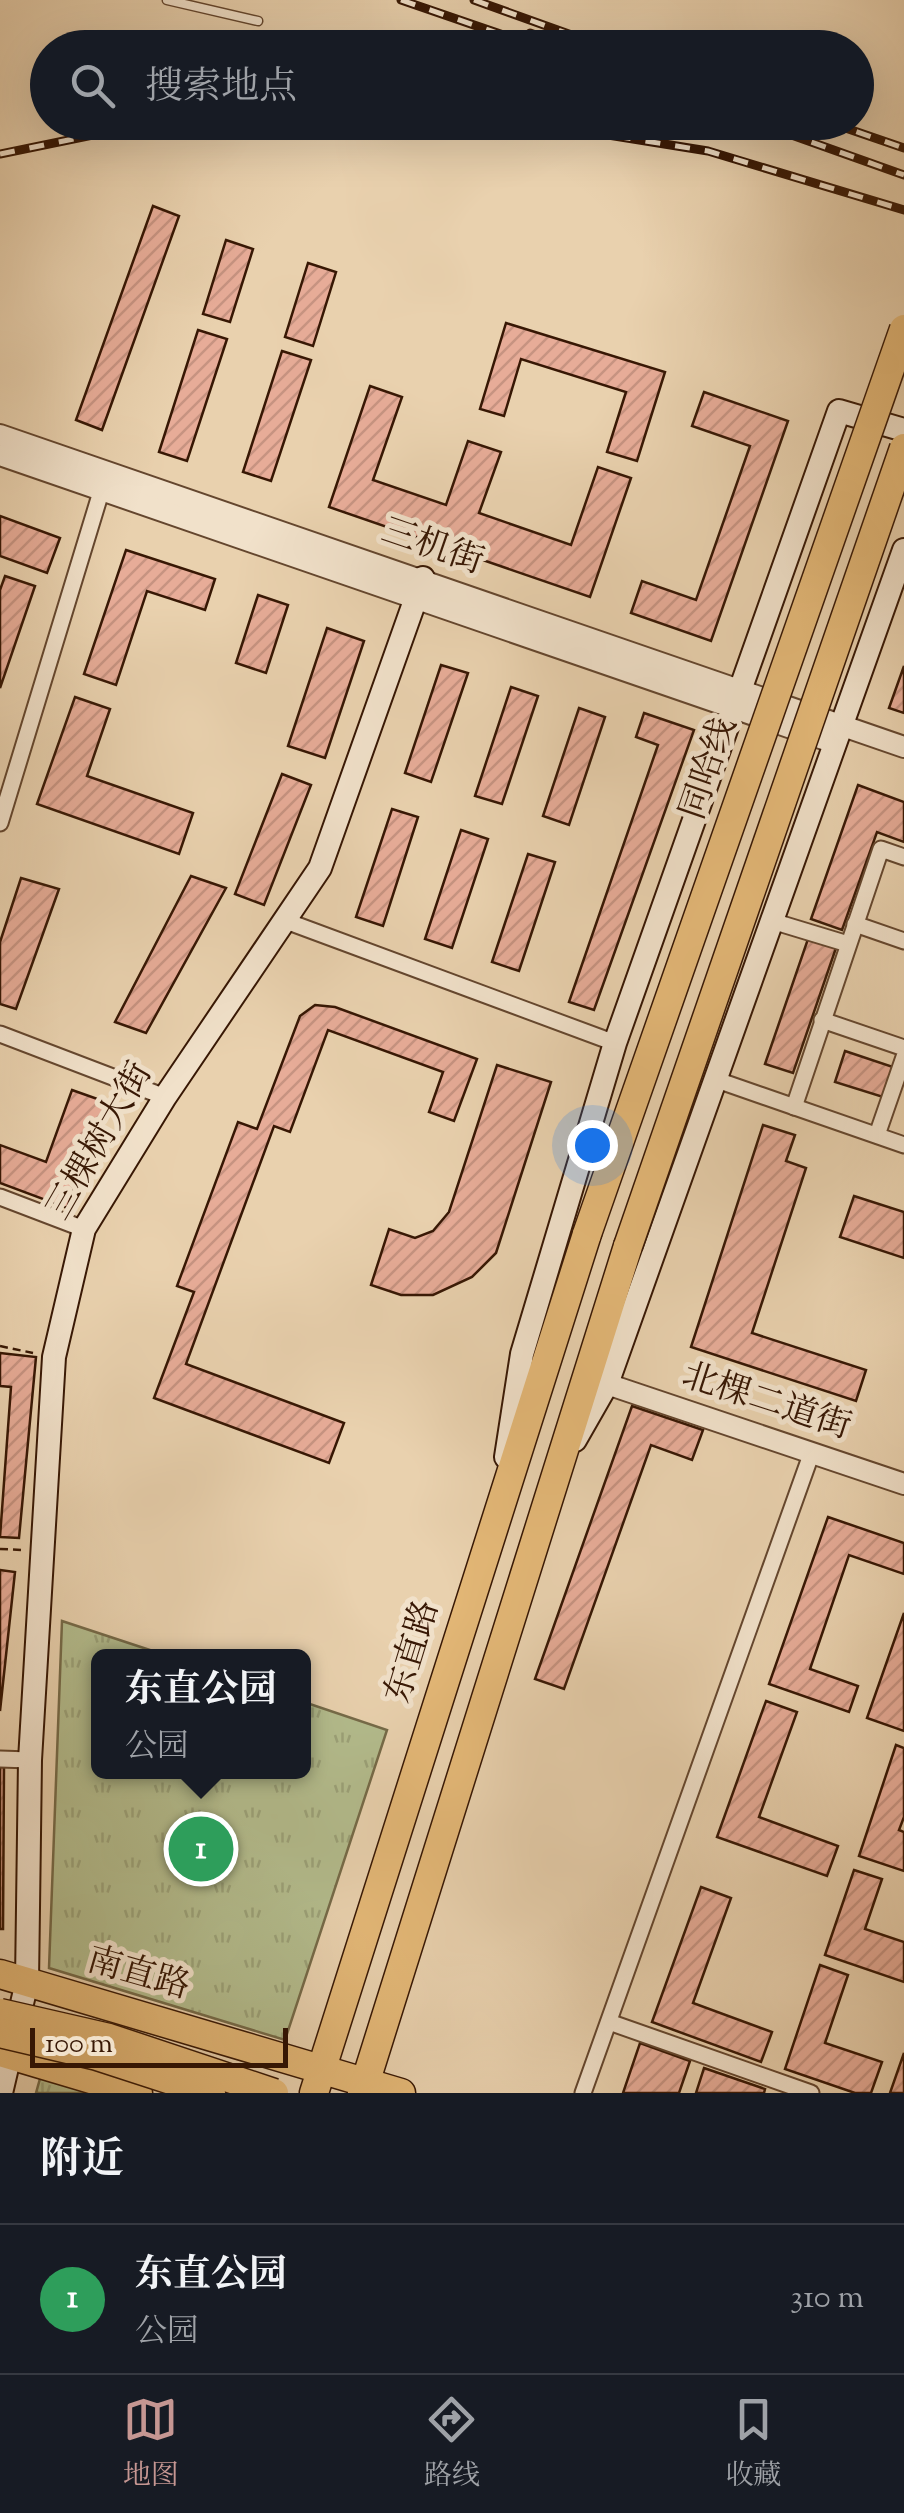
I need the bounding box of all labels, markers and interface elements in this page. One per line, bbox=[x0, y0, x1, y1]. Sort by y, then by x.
search box bbox=[30, 30, 874, 140]
icon: search bbox=[65, 58, 120, 113]
text: 搜索地点 bbox=[145, 62, 297, 116]
street label: 三机街 bbox=[374, 507, 490, 589]
street label: 同哈线 bbox=[669, 711, 751, 827]
street label: 三棵树大街 bbox=[35, 1053, 167, 1231]
your location bbox=[567, 1120, 618, 1171]
street label: 北棵二道街 bbox=[675, 1352, 857, 1454]
street label: 东直路 bbox=[374, 1594, 454, 1710]
popup bbox=[91, 1649, 311, 1779]
text: 东直公园 bbox=[125, 1665, 277, 1719]
text: 公园 bbox=[125, 1725, 189, 1771]
pin: 1 bbox=[168, 1812, 234, 1886]
street label: 南直路 bbox=[80, 1936, 196, 2014]
scale bar bbox=[30, 2023, 288, 2068]
text: 100 m bbox=[45, 2025, 113, 2065]
text: 附近 bbox=[40, 2132, 124, 2192]
text: 东直公园 bbox=[135, 2250, 287, 2304]
text: 1 bbox=[67, 2276, 78, 2322]
text: 310 m bbox=[790, 2276, 864, 2322]
text: 公园 bbox=[135, 2310, 199, 2356]
tab: 地图 bbox=[123, 2392, 179, 2497]
tab: 路线 bbox=[424, 2392, 480, 2497]
tab: 收藏 bbox=[725, 2392, 781, 2497]

